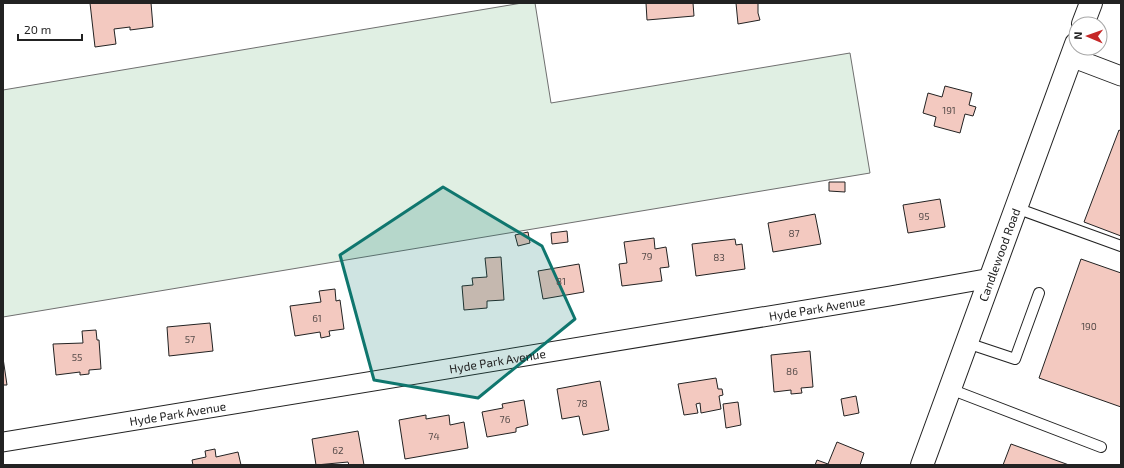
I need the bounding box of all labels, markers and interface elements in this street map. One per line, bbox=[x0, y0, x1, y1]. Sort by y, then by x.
scale bar bbox=[18, 16, 82, 42]
north arrow bbox=[1068, 16, 1108, 56]
text: 20 m bbox=[24, 22, 51, 36]
text: N bbox=[1071, 31, 1084, 40]
house number: 191 bbox=[942, 104, 956, 116]
street label: Candlewood Road bbox=[976, 206, 1022, 303]
house number: 95 bbox=[918, 210, 930, 222]
house number: 87 bbox=[788, 227, 800, 239]
house number: 79 bbox=[642, 250, 653, 262]
house number: 83 bbox=[713, 251, 725, 263]
house number: 81 bbox=[556, 275, 566, 287]
street label: Hyde Park Avenue bbox=[768, 293, 866, 323]
house number: 61 bbox=[312, 312, 322, 324]
house number: 190 bbox=[1081, 320, 1097, 332]
house number: 57 bbox=[185, 333, 195, 345]
street label: Hyde Park Avenue bbox=[448, 346, 547, 375]
house number: 55 bbox=[72, 351, 82, 363]
house number: 86 bbox=[786, 365, 798, 377]
house number: 78 bbox=[576, 397, 588, 409]
street label: Hyde Park Avenue bbox=[128, 398, 227, 428]
house number: 76 bbox=[500, 413, 511, 425]
house number: 74 bbox=[428, 430, 440, 442]
house number: 62 bbox=[332, 444, 344, 456]

